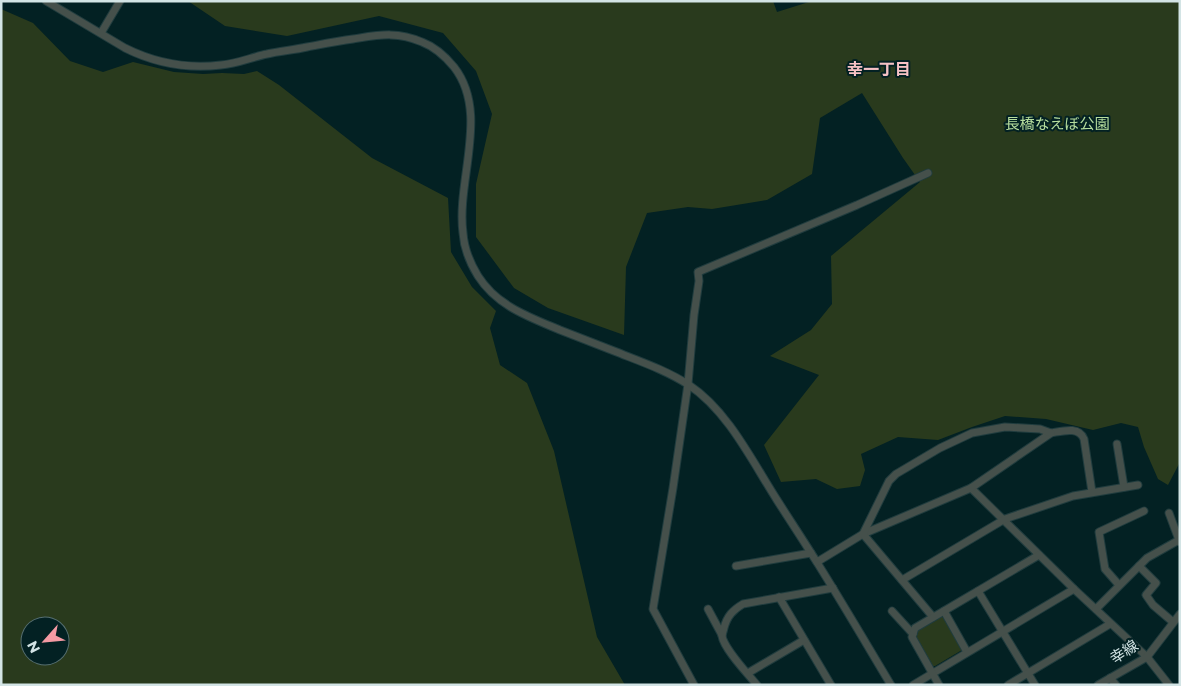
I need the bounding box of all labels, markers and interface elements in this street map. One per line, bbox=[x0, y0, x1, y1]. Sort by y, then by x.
district label: 幸一丁目 bbox=[847, 60, 911, 79]
park label: 長橋なえぼ公園 bbox=[1004, 114, 1110, 133]
north arrow bbox=[20, 616, 70, 666]
street label: 幸線 bbox=[1106, 635, 1141, 668]
text: N bbox=[23, 638, 44, 656]

